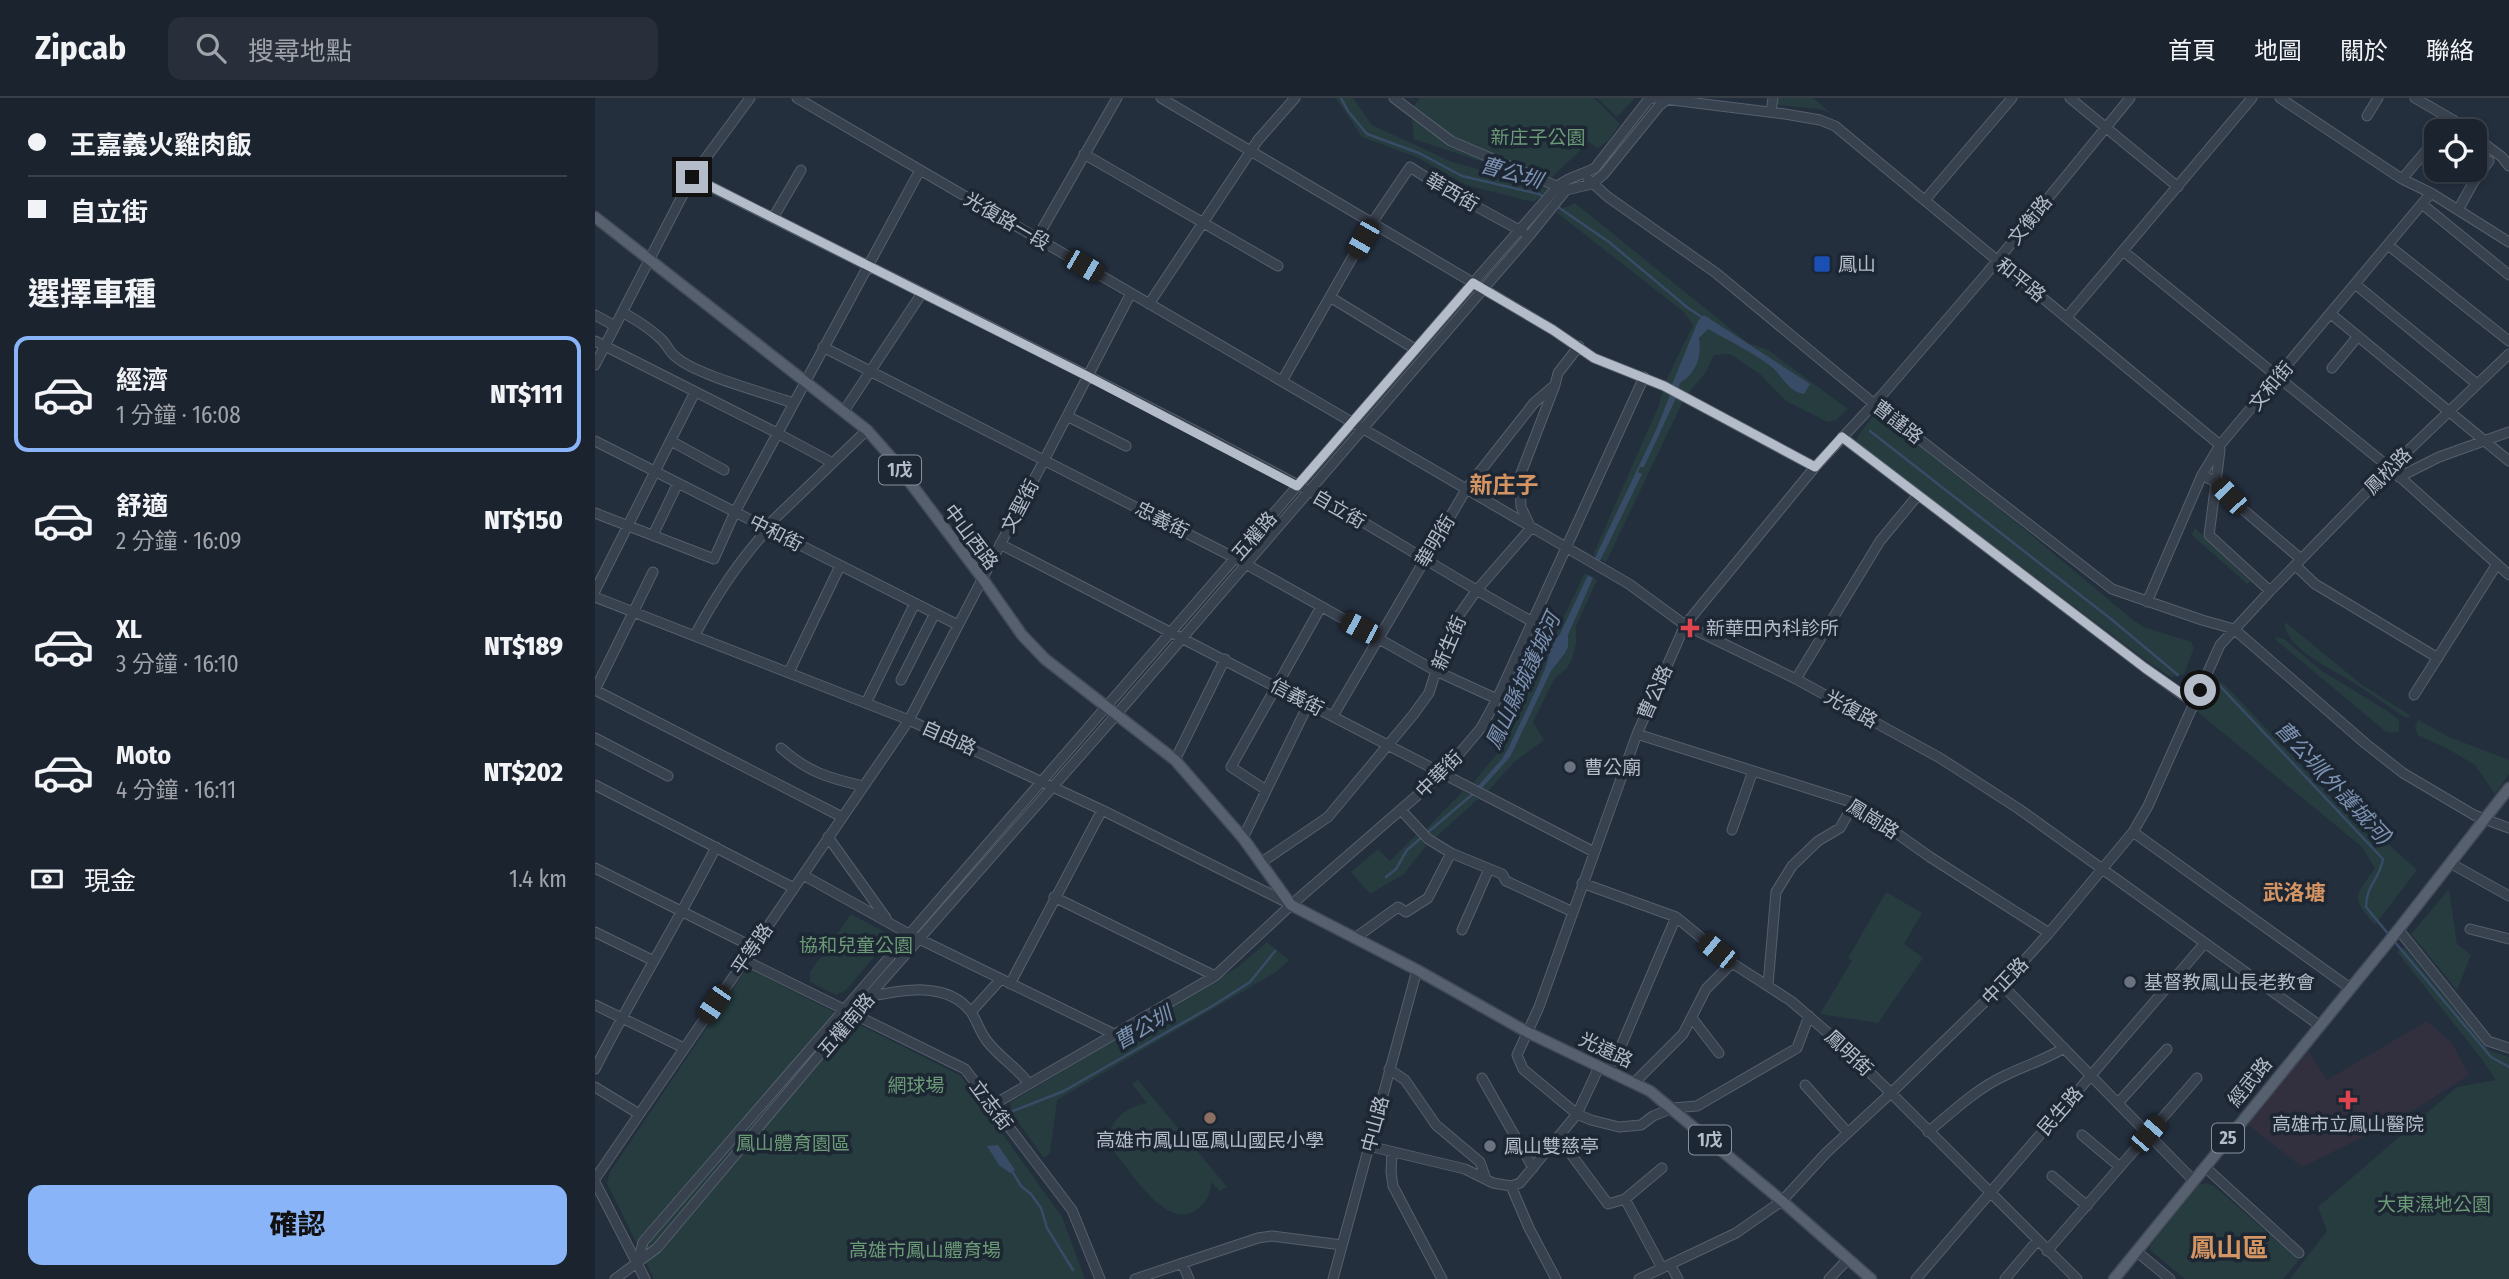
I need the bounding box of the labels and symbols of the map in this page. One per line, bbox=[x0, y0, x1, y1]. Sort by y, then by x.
park label: 新庄子公園 bbox=[1490, 126, 1586, 149]
water label: 曹公圳 bbox=[1477, 152, 1548, 195]
route end bbox=[676, 161, 708, 193]
street label: 華西街 bbox=[1422, 168, 1482, 216]
street label: 光復路一段 bbox=[960, 187, 1054, 255]
street label: 文衡路 bbox=[2003, 191, 2057, 249]
car bbox=[1344, 216, 1383, 262]
car bbox=[1061, 246, 1108, 286]
place label: 鳳山 bbox=[1838, 253, 1876, 276]
street label: 和平路 bbox=[1992, 253, 2050, 307]
marker: 鳳山 bbox=[1812, 254, 1832, 274]
street label: 文和街 bbox=[2244, 357, 2298, 415]
street label: 曹謹路 bbox=[1868, 395, 1928, 449]
street label: 鳳松路 bbox=[2360, 443, 2416, 499]
road number: 1戊 bbox=[879, 456, 921, 484]
district label: 新庄子 bbox=[1470, 471, 1539, 499]
car bbox=[2207, 473, 2252, 519]
street label: 文聖街 bbox=[996, 475, 1044, 537]
street label: 自立街 bbox=[1309, 485, 1369, 533]
street label: 忠義街 bbox=[1131, 497, 1193, 543]
street label: 中山西路 bbox=[939, 500, 1003, 574]
street label: 五權路 bbox=[1227, 507, 1281, 565]
street label: 中和街 bbox=[745, 510, 807, 556]
street label: 華明街 bbox=[1410, 511, 1460, 571]
water label: 鳳山縣城護城河 bbox=[1480, 605, 1568, 753]
car bbox=[1337, 609, 1384, 647]
street label: 新生街 bbox=[1427, 612, 1471, 674]
place label: 新華田內科診所 bbox=[1706, 617, 1839, 640]
marker: 新華田內科診所 bbox=[1680, 618, 1700, 638]
street label: 曹公路 bbox=[1633, 661, 1677, 723]
street label: 信義街 bbox=[1266, 673, 1328, 721]
route start bbox=[2184, 674, 2216, 706]
street label: 光復路 bbox=[1820, 685, 1882, 733]
street label: 自由路 bbox=[918, 716, 980, 760]
water label: 曹公圳(外護城河) bbox=[2269, 716, 2397, 850]
street label: 中華街 bbox=[1411, 746, 1467, 802]
place label: 曹公廟 bbox=[1584, 756, 1641, 779]
marker: 曹公廟 bbox=[1562, 759, 1578, 775]
street label: 鳳崗路 bbox=[1843, 794, 1903, 844]
district label: 武洛塘 bbox=[2263, 880, 2326, 906]
street label: 平等路 bbox=[727, 919, 777, 979]
car bbox=[1695, 930, 1740, 972]
park label: 協和兒童公園 bbox=[799, 934, 913, 957]
street label: 中正路 bbox=[1977, 953, 2033, 1009]
place label: 基督教鳳山長老教會 bbox=[2144, 971, 2315, 994]
marker: 基督教鳳山長老教會 bbox=[2122, 974, 2138, 990]
car bbox=[694, 981, 735, 1027]
street label: 五權南路 bbox=[813, 988, 879, 1062]
water label: 曹公圳 bbox=[1109, 999, 1179, 1055]
street label: 鳳明街 bbox=[1820, 1025, 1878, 1081]
street label: 光遠路 bbox=[1575, 1028, 1637, 1072]
street label: 經武路 bbox=[2223, 1053, 2277, 1111]
park label: 網球場 bbox=[887, 1074, 945, 1097]
street label: 立志街 bbox=[965, 1075, 1017, 1135]
street label: 民生路 bbox=[2033, 1082, 2087, 1140]
marker: 高雄市立鳳山醫院 bbox=[2338, 1090, 2358, 1110]
street label: 中山路 bbox=[1357, 1093, 1393, 1155]
marker: 高雄市鳳山區鳳山國民小學 bbox=[1202, 1110, 1218, 1126]
car bbox=[2127, 1111, 2170, 1157]
place label: 高雄市立鳳山醫院 bbox=[2272, 1113, 2424, 1136]
road number: 25 bbox=[2212, 1124, 2244, 1153]
road number: 1戊 bbox=[1689, 1126, 1731, 1154]
place label: 高雄市鳳山區鳳山國民小學 bbox=[1096, 1129, 1324, 1152]
park label: 鳳山體育園區 bbox=[736, 1132, 850, 1155]
place label: 鳳山雙慈亭 bbox=[1504, 1135, 1599, 1158]
marker: 鳳山雙慈亭 bbox=[1482, 1138, 1498, 1154]
park label: 大東濕地公園 bbox=[2377, 1193, 2491, 1216]
district label: 鳳山區 bbox=[2190, 1233, 2268, 1264]
park label: 高雄市鳳山體育場 bbox=[849, 1239, 1001, 1262]

